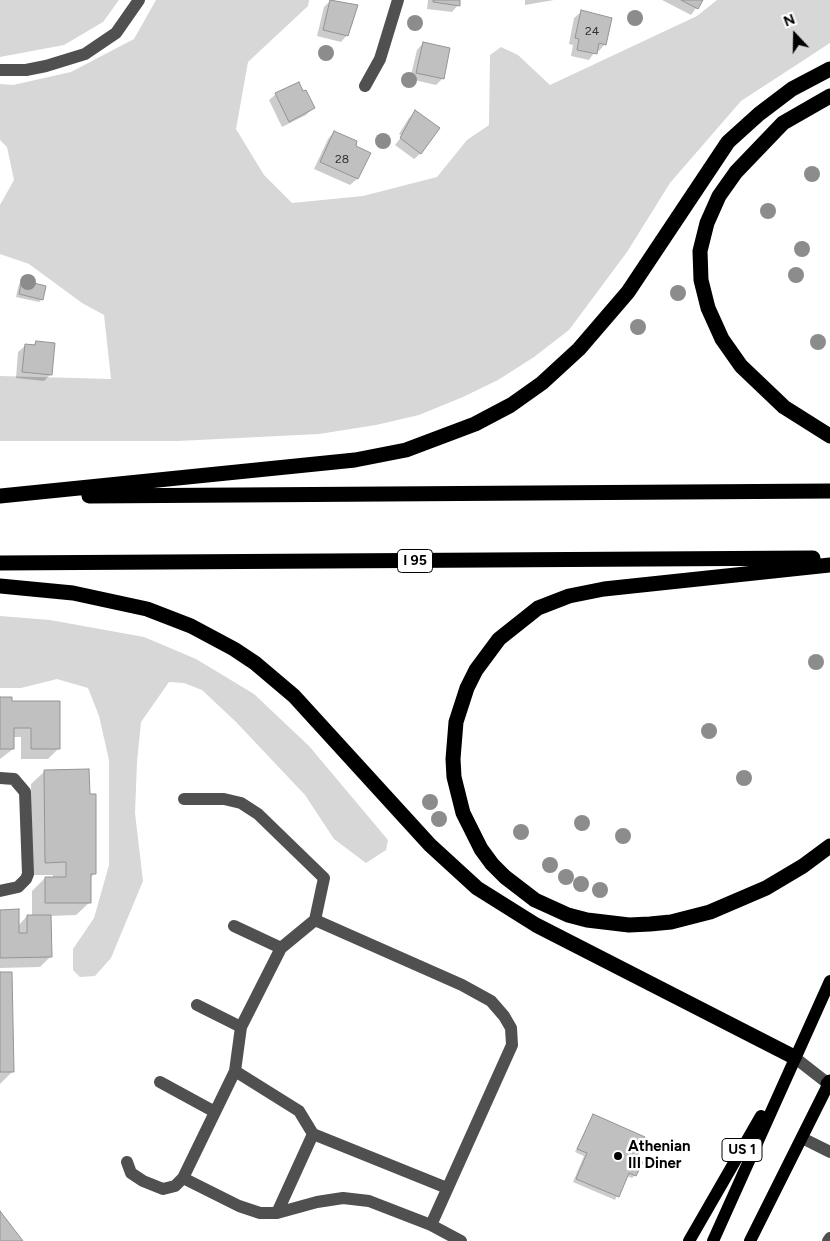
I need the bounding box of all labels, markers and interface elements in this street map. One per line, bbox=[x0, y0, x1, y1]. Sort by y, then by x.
north arrow bbox=[770, 10, 820, 60]
text: N bbox=[781, 11, 798, 30]
house number: 24 bbox=[585, 24, 599, 38]
house number: 28 bbox=[335, 152, 349, 166]
road number: I 95 bbox=[398, 550, 432, 572]
place label: Athenian III Diner bbox=[628, 1138, 691, 1173]
road number: US 1 bbox=[722, 1138, 762, 1162]
marker: Athenian III Diner bbox=[612, 1150, 624, 1162]

